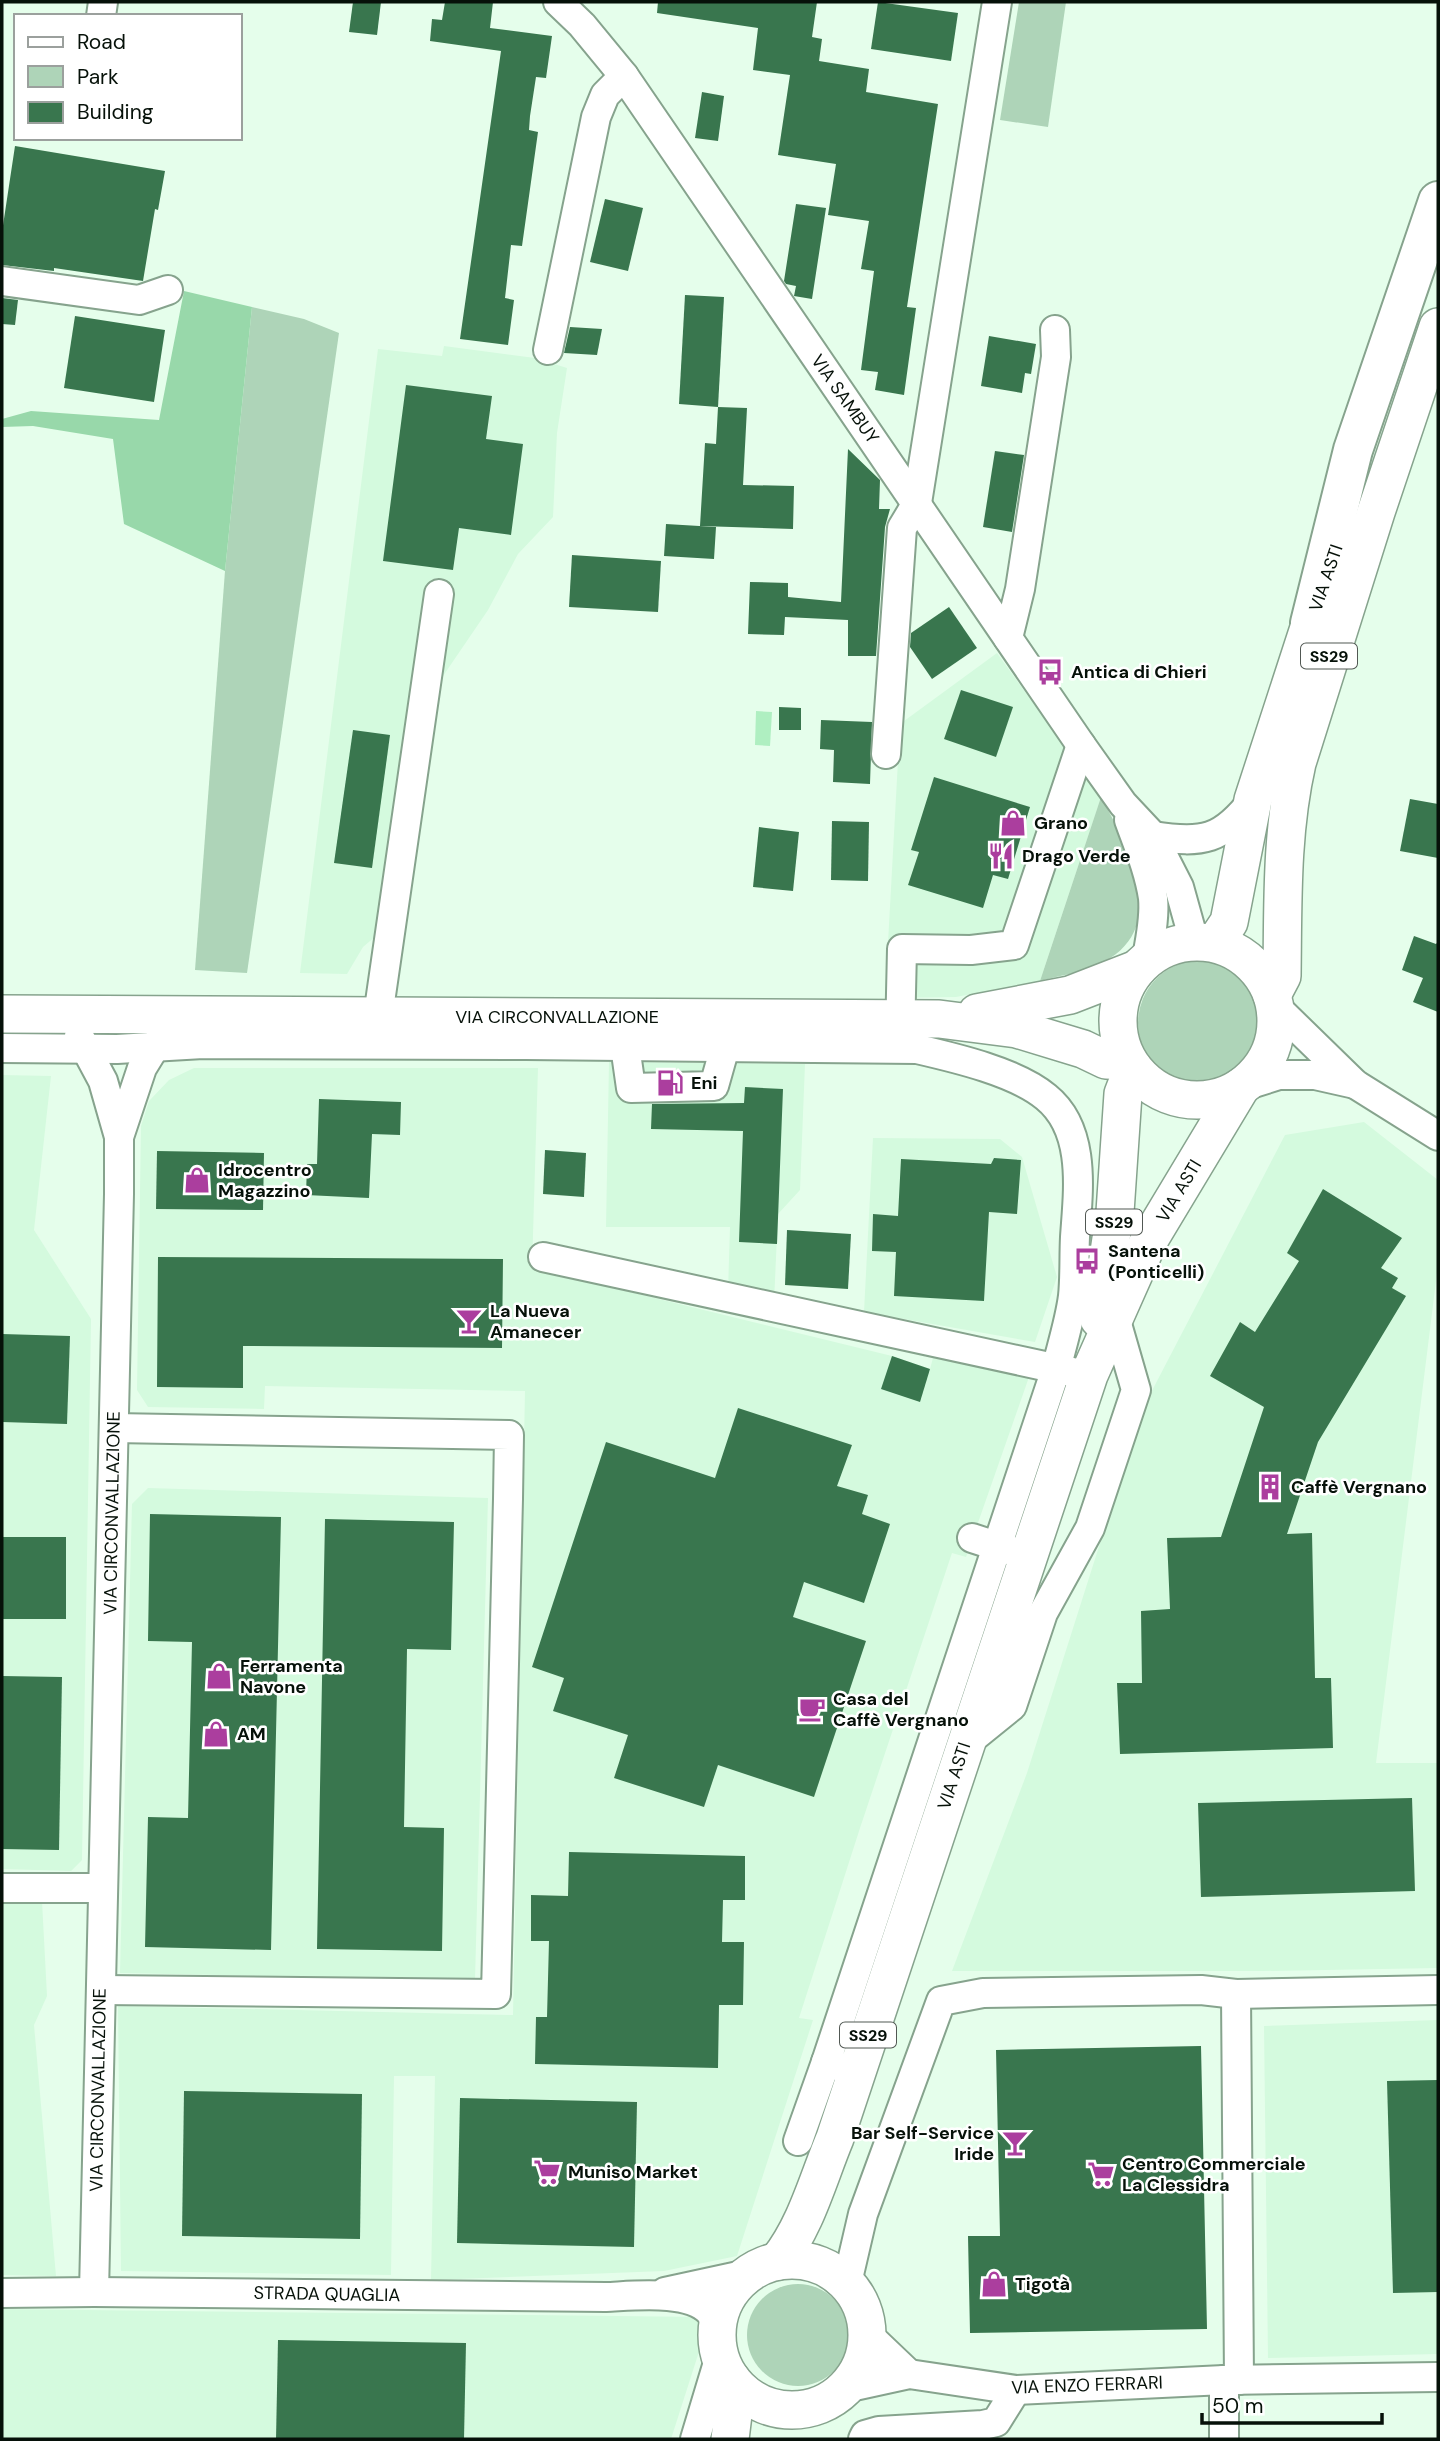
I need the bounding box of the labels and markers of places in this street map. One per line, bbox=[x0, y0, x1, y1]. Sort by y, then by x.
bus stop icon: Antica di Chieri bbox=[1035, 657, 1065, 687]
place label: Antica di Chieri bbox=[1071, 660, 1207, 684]
shop icon: Grano bbox=[998, 808, 1028, 838]
place label: Grano bbox=[1034, 811, 1088, 835]
restaurant icon: Drago Verde bbox=[986, 841, 1016, 871]
place label: Drago Verde bbox=[1022, 844, 1131, 868]
fuel station icon: Eni bbox=[655, 1068, 685, 1098]
place label: Eni bbox=[691, 1071, 718, 1095]
place label: Idrocentro Magazzino bbox=[218, 1158, 312, 1203]
shop icon: Idrocentro Magazzino bbox=[182, 1165, 212, 1195]
place label: Santena (Ponticelli) bbox=[1108, 1239, 1204, 1284]
bus stop icon: Santena (Ponticelli) bbox=[1072, 1246, 1102, 1276]
place label: La Nueva Amanecer bbox=[490, 1299, 581, 1344]
bar icon: La Nueva Amanecer bbox=[454, 1306, 484, 1336]
building icon: Caffè Vergnano bbox=[1255, 1472, 1285, 1502]
place label: Caffè Vergnano bbox=[1291, 1475, 1427, 1499]
place label: Ferramenta Navone bbox=[240, 1654, 343, 1699]
shop icon: Ferramenta Navone bbox=[204, 1661, 234, 1691]
place label: Casa del Caffè Vergnano bbox=[833, 1687, 969, 1732]
cafe icon: Casa del Caffè Vergnano bbox=[797, 1694, 827, 1724]
shop icon: AM bbox=[201, 1719, 231, 1749]
place label: AM bbox=[237, 1722, 266, 1746]
place label: Bar Self-Service Iride bbox=[851, 2121, 994, 2166]
bar icon: Bar Self-Service Iride bbox=[1000, 2128, 1030, 2158]
place label: Centro Commerciale La Clessidra bbox=[1122, 2152, 1306, 2197]
supermarket icon: Muniso Market bbox=[532, 2157, 562, 2187]
supermarket icon: Centro Commerciale La Clessidra bbox=[1086, 2159, 1116, 2189]
place label: Muniso Market bbox=[568, 2160, 698, 2184]
shop icon: Tigotà bbox=[979, 2269, 1009, 2299]
place label: Tigotà bbox=[1015, 2272, 1070, 2296]

